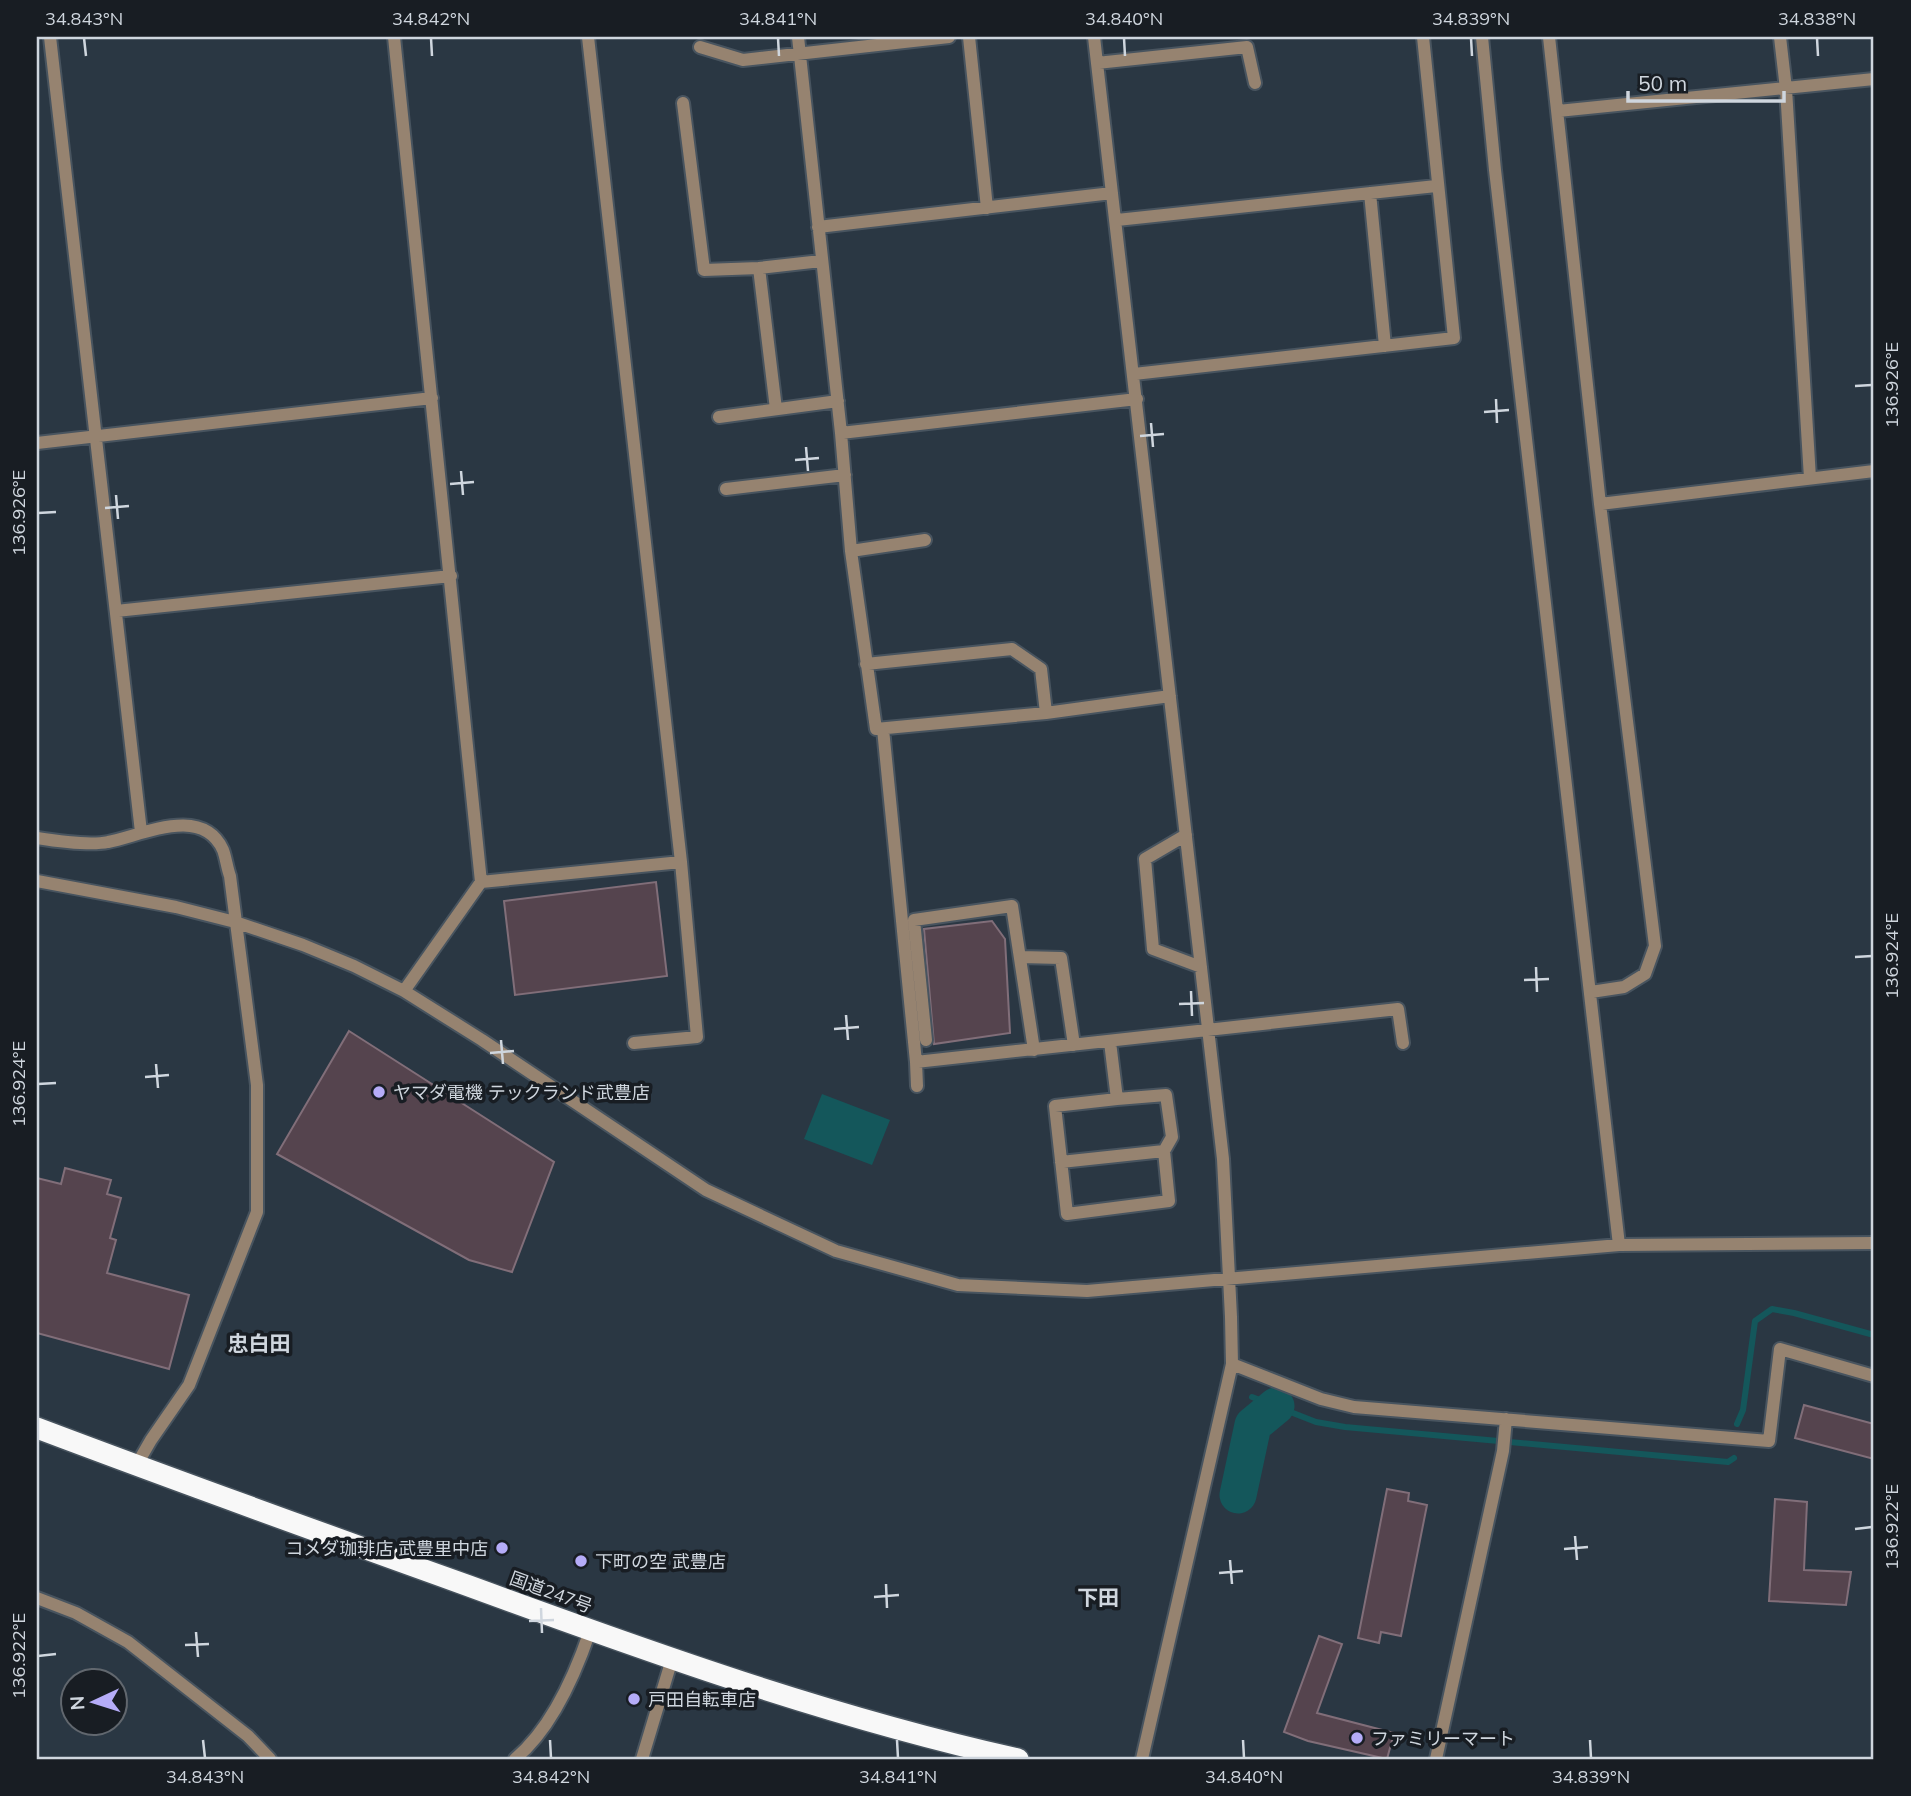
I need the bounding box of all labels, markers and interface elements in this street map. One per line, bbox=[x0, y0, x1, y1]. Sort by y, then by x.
text: 34.843°N bbox=[45, 7, 123, 30]
text: 34.842°N bbox=[392, 7, 470, 30]
text: 34.841°N bbox=[739, 7, 817, 30]
text: 34.840°N bbox=[1085, 7, 1163, 30]
text: 34.839°N bbox=[1432, 7, 1510, 30]
text: 34.838°N bbox=[1778, 7, 1856, 30]
scale bar bbox=[1628, 60, 1783, 104]
text: 50 m bbox=[1638, 70, 1687, 96]
text: 136.926°E bbox=[1880, 342, 1903, 428]
text: 136.926°E bbox=[7, 470, 30, 556]
text: 136.924°E bbox=[1880, 913, 1903, 999]
text: 136.924°E bbox=[7, 1041, 30, 1127]
place label: ヤマダ電機 テックランド武豊店 bbox=[393, 1081, 650, 1104]
marker: ヤマダ電機 テックランド武豊店 bbox=[371, 1084, 387, 1100]
district label: 忠白田 bbox=[228, 1330, 291, 1356]
text: 136.922°E bbox=[1880, 1484, 1903, 1570]
place label: コメダ珈琲店 武豊里中店 bbox=[285, 1537, 488, 1560]
marker: コメダ珈琲店 武豊里中店 bbox=[494, 1540, 510, 1556]
place label: 下町の空 武豊店 bbox=[595, 1550, 726, 1573]
marker: 下町の空 武豊店 bbox=[573, 1553, 589, 1569]
street label: 国道247号 bbox=[506, 1566, 596, 1618]
district label: 下田 bbox=[1077, 1584, 1119, 1610]
text: 136.922°E bbox=[7, 1613, 30, 1699]
north arrow bbox=[60, 1666, 130, 1736]
place label: 戸田自転車店 bbox=[648, 1688, 756, 1711]
marker: 戸田自転車店 bbox=[626, 1691, 642, 1707]
text: N bbox=[65, 1695, 90, 1711]
place label: ファミリーマート bbox=[1371, 1727, 1515, 1750]
marker: ファミリーマート bbox=[1349, 1730, 1365, 1746]
text: 34.843°N bbox=[166, 1765, 244, 1788]
text: 34.842°N bbox=[512, 1765, 590, 1788]
text: 34.841°N bbox=[859, 1765, 937, 1788]
text: 34.840°N bbox=[1205, 1765, 1283, 1788]
text: 34.839°N bbox=[1552, 1765, 1630, 1788]

